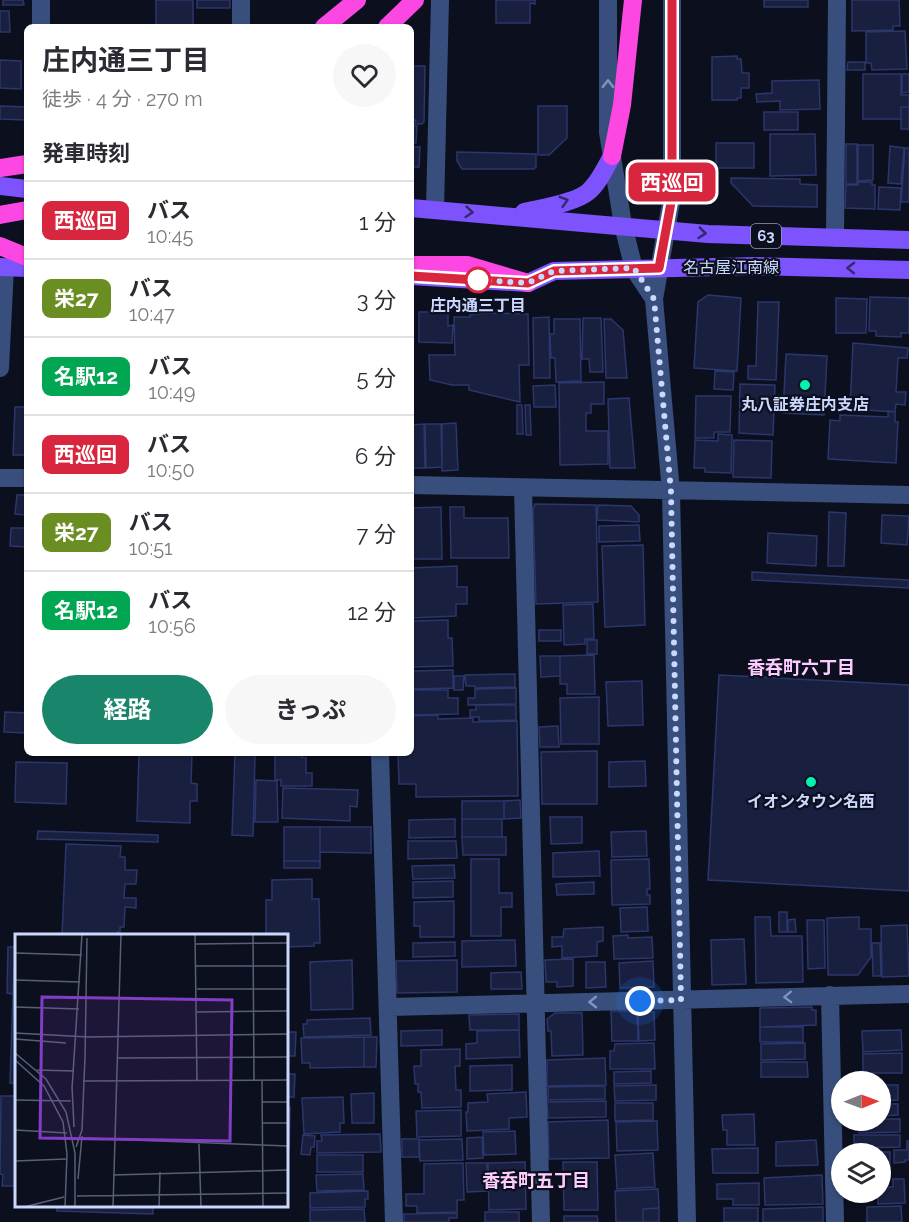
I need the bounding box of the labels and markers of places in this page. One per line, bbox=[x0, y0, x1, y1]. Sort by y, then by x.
marker: 庄内通三丁目 bbox=[465, 267, 491, 293]
place label: 庄内通三丁目 bbox=[430, 296, 526, 315]
marker: 丸八証券庄内支店 bbox=[798, 378, 812, 392]
place label: 丸八証券庄内支店 bbox=[741, 395, 869, 414]
marker: イオンタウン名西 bbox=[804, 775, 818, 789]
place label: イオンタウン名西 bbox=[747, 792, 875, 811]

